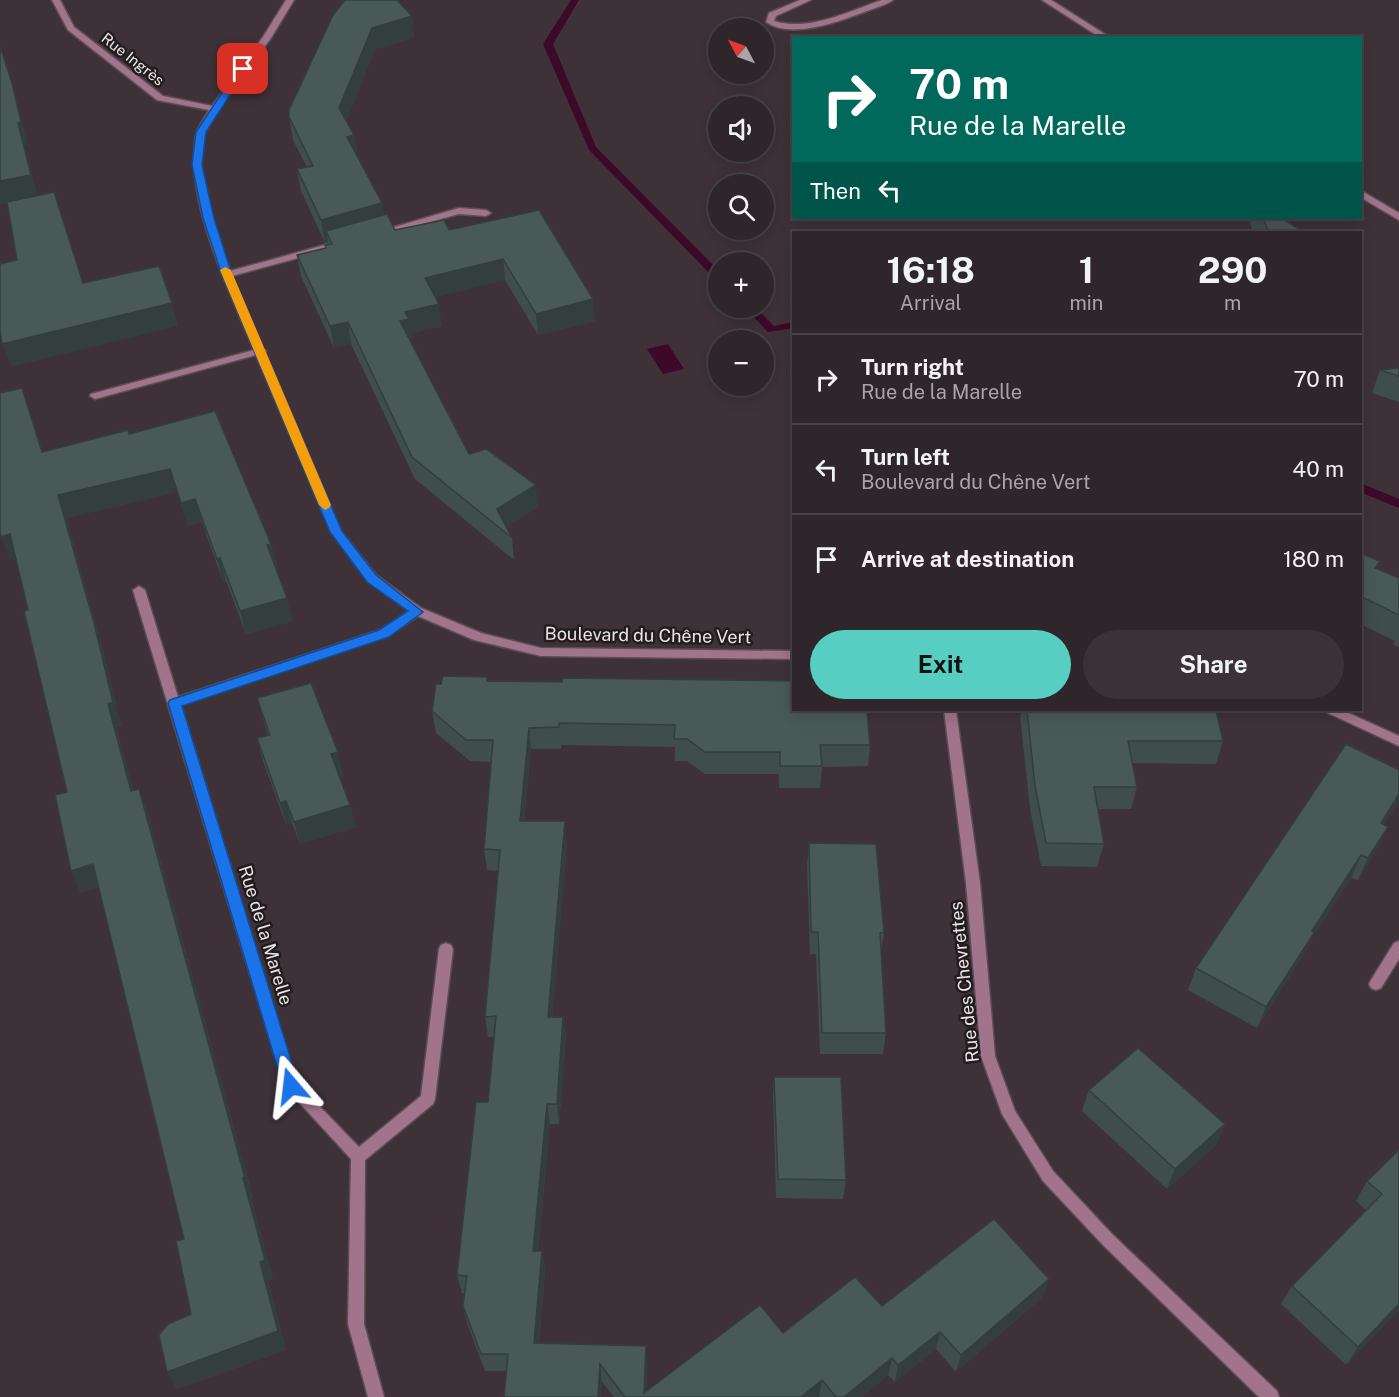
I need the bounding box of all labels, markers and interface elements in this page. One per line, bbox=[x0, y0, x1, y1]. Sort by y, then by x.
north arrow bbox=[708, 18, 774, 84]
map controls bbox=[708, 18, 774, 396]
street label: Rue Ingrès bbox=[98, 29, 168, 89]
pin bbox=[217, 43, 268, 94]
icon: arrive bbox=[226, 52, 259, 85]
text: 70 m bbox=[909, 59, 1009, 108]
icon: right bbox=[810, 60, 888, 138]
button: sound bbox=[708, 96, 774, 162]
text: Rue de la Marelle bbox=[909, 109, 1126, 141]
button: search bbox=[708, 174, 774, 240]
icon: left bbox=[873, 174, 906, 207]
text: Then bbox=[810, 178, 861, 204]
text: 16:18 bbox=[886, 249, 975, 291]
text: 1 bbox=[1079, 249, 1094, 291]
text: 290 bbox=[1198, 249, 1268, 291]
button: + bbox=[708, 252, 774, 318]
text: Arrival bbox=[900, 291, 962, 315]
text: min bbox=[1069, 291, 1103, 315]
text: m bbox=[1224, 291, 1241, 315]
button: − bbox=[708, 330, 774, 396]
text: Turn right bbox=[861, 354, 964, 380]
icon: right bbox=[810, 363, 843, 396]
text: 70 m bbox=[1293, 366, 1344, 392]
text: Rue de la Marelle bbox=[861, 380, 1022, 404]
text: Turn left bbox=[861, 444, 950, 470]
icon: left bbox=[810, 453, 843, 486]
text: 40 m bbox=[1292, 456, 1344, 482]
text: Boulevard du Chêne Vert bbox=[861, 470, 1091, 494]
icon: arrive bbox=[810, 543, 843, 576]
text: Arrive at destination bbox=[861, 546, 1074, 572]
text: 180 m bbox=[1283, 546, 1344, 572]
street label: Boulevard du Chêne Vert bbox=[544, 623, 752, 647]
button: Exit bbox=[810, 630, 1071, 699]
button: Share bbox=[1083, 630, 1344, 699]
street label: Rue de la Marelle bbox=[235, 863, 297, 1007]
street label: Rue des Chevrettes bbox=[945, 901, 983, 1063]
position arrow bbox=[259, 1054, 323, 1118]

